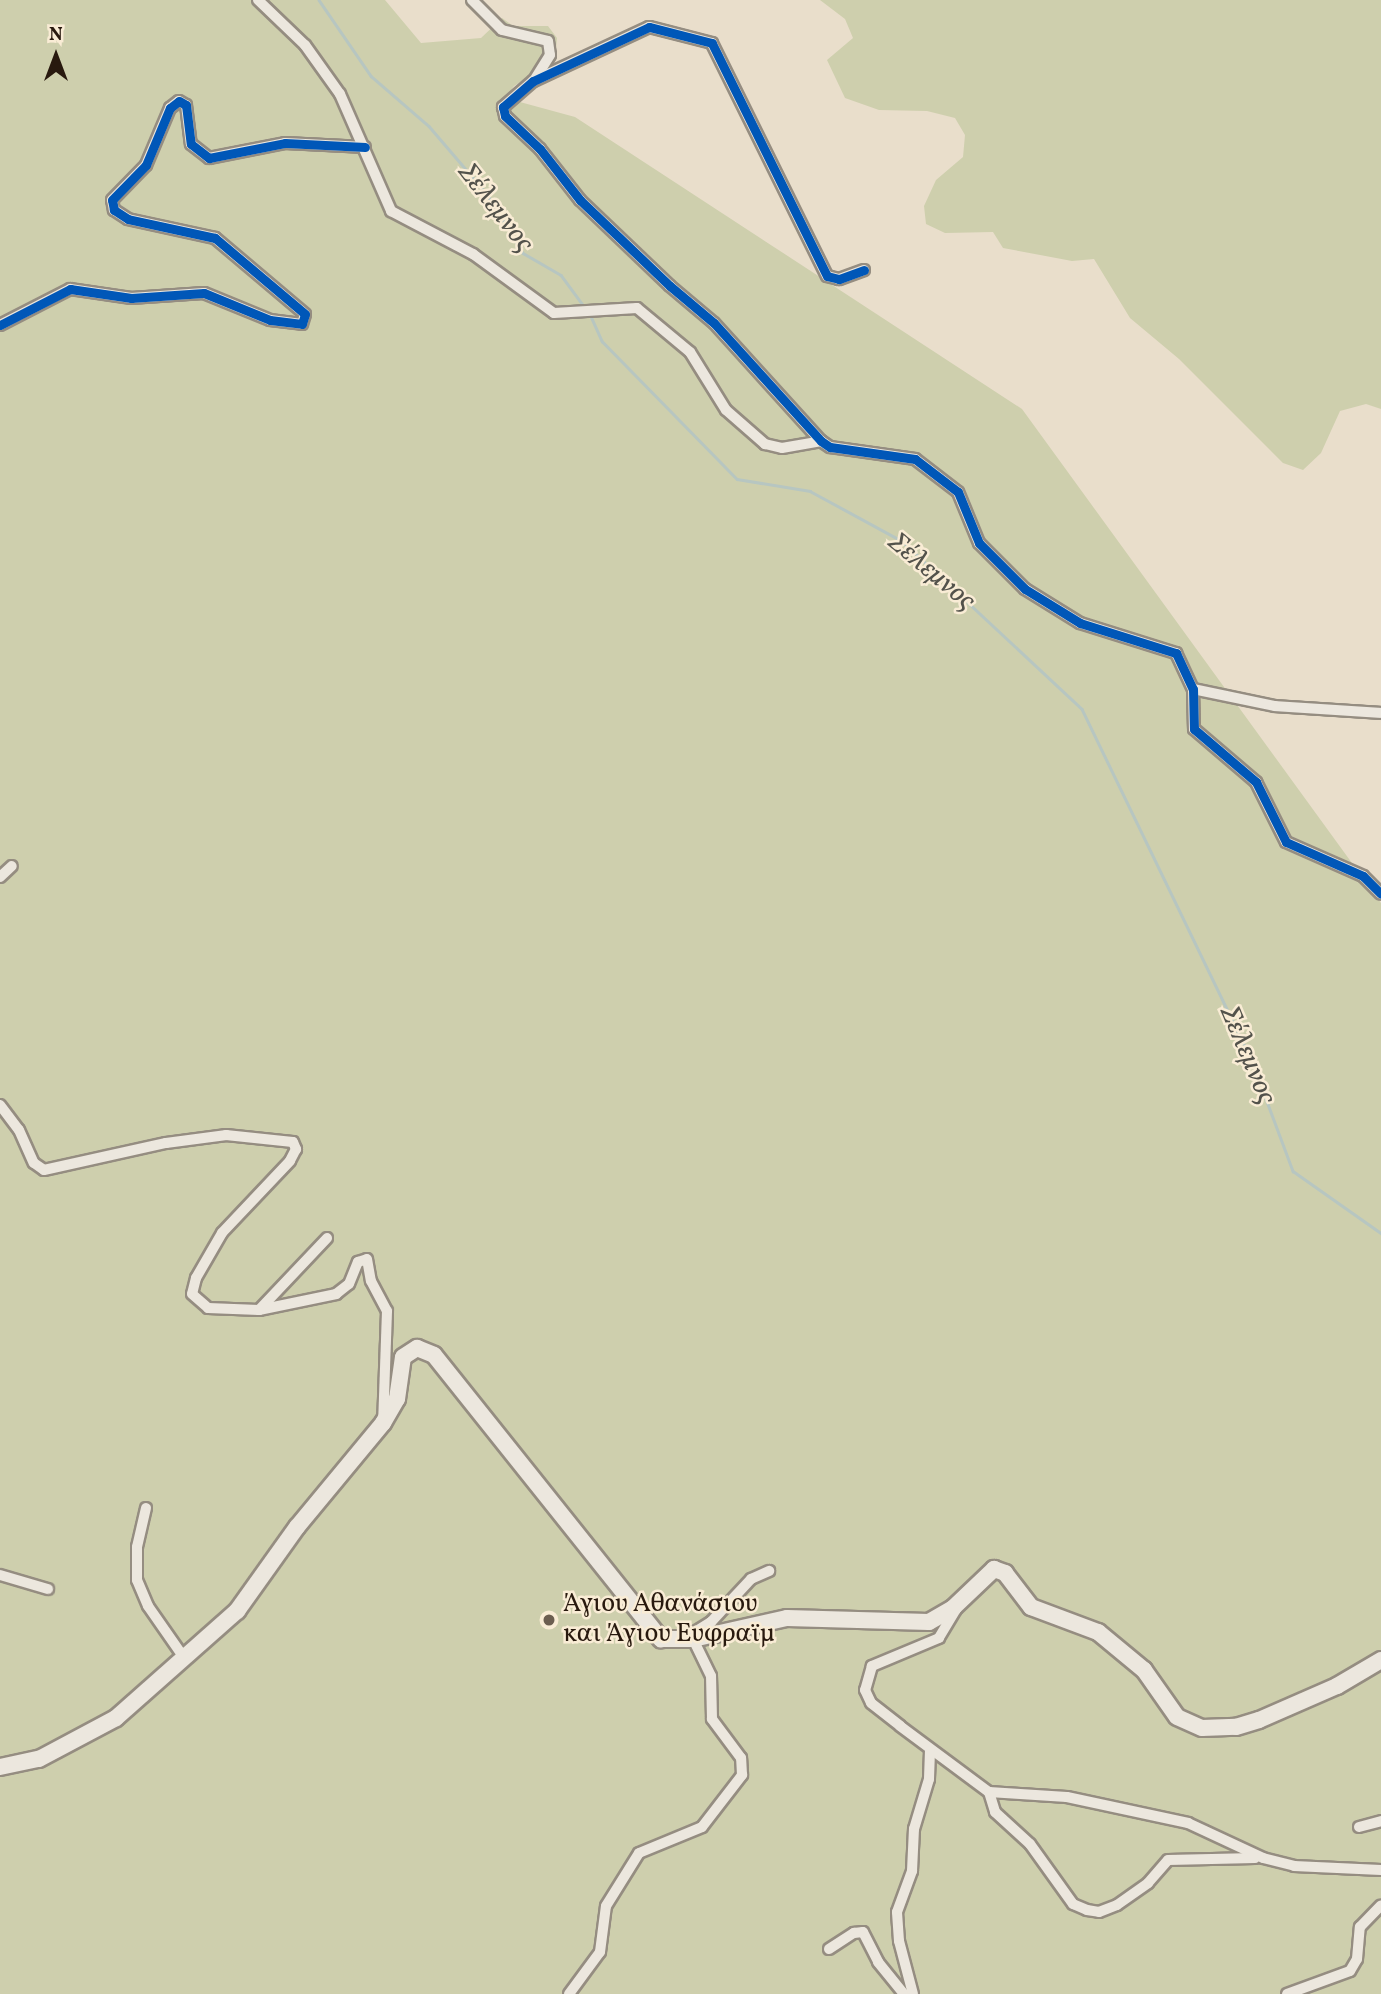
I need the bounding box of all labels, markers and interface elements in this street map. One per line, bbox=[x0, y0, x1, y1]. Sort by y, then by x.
north arrow bbox=[21, 21, 91, 91]
text: N bbox=[49, 22, 63, 48]
water label: Σέλεμνος bbox=[450, 157, 540, 259]
water label: Σέλεμνος bbox=[880, 526, 982, 618]
water label: Σέλεμνος bbox=[1211, 1001, 1283, 1109]
place label: Άγιου Αθανάσιου και Άγιου Ευφραϊμ bbox=[563, 1589, 775, 1650]
marker: Άγιου Αθανάσιου και Άγιου Ευφραϊμ bbox=[541, 1612, 557, 1628]

